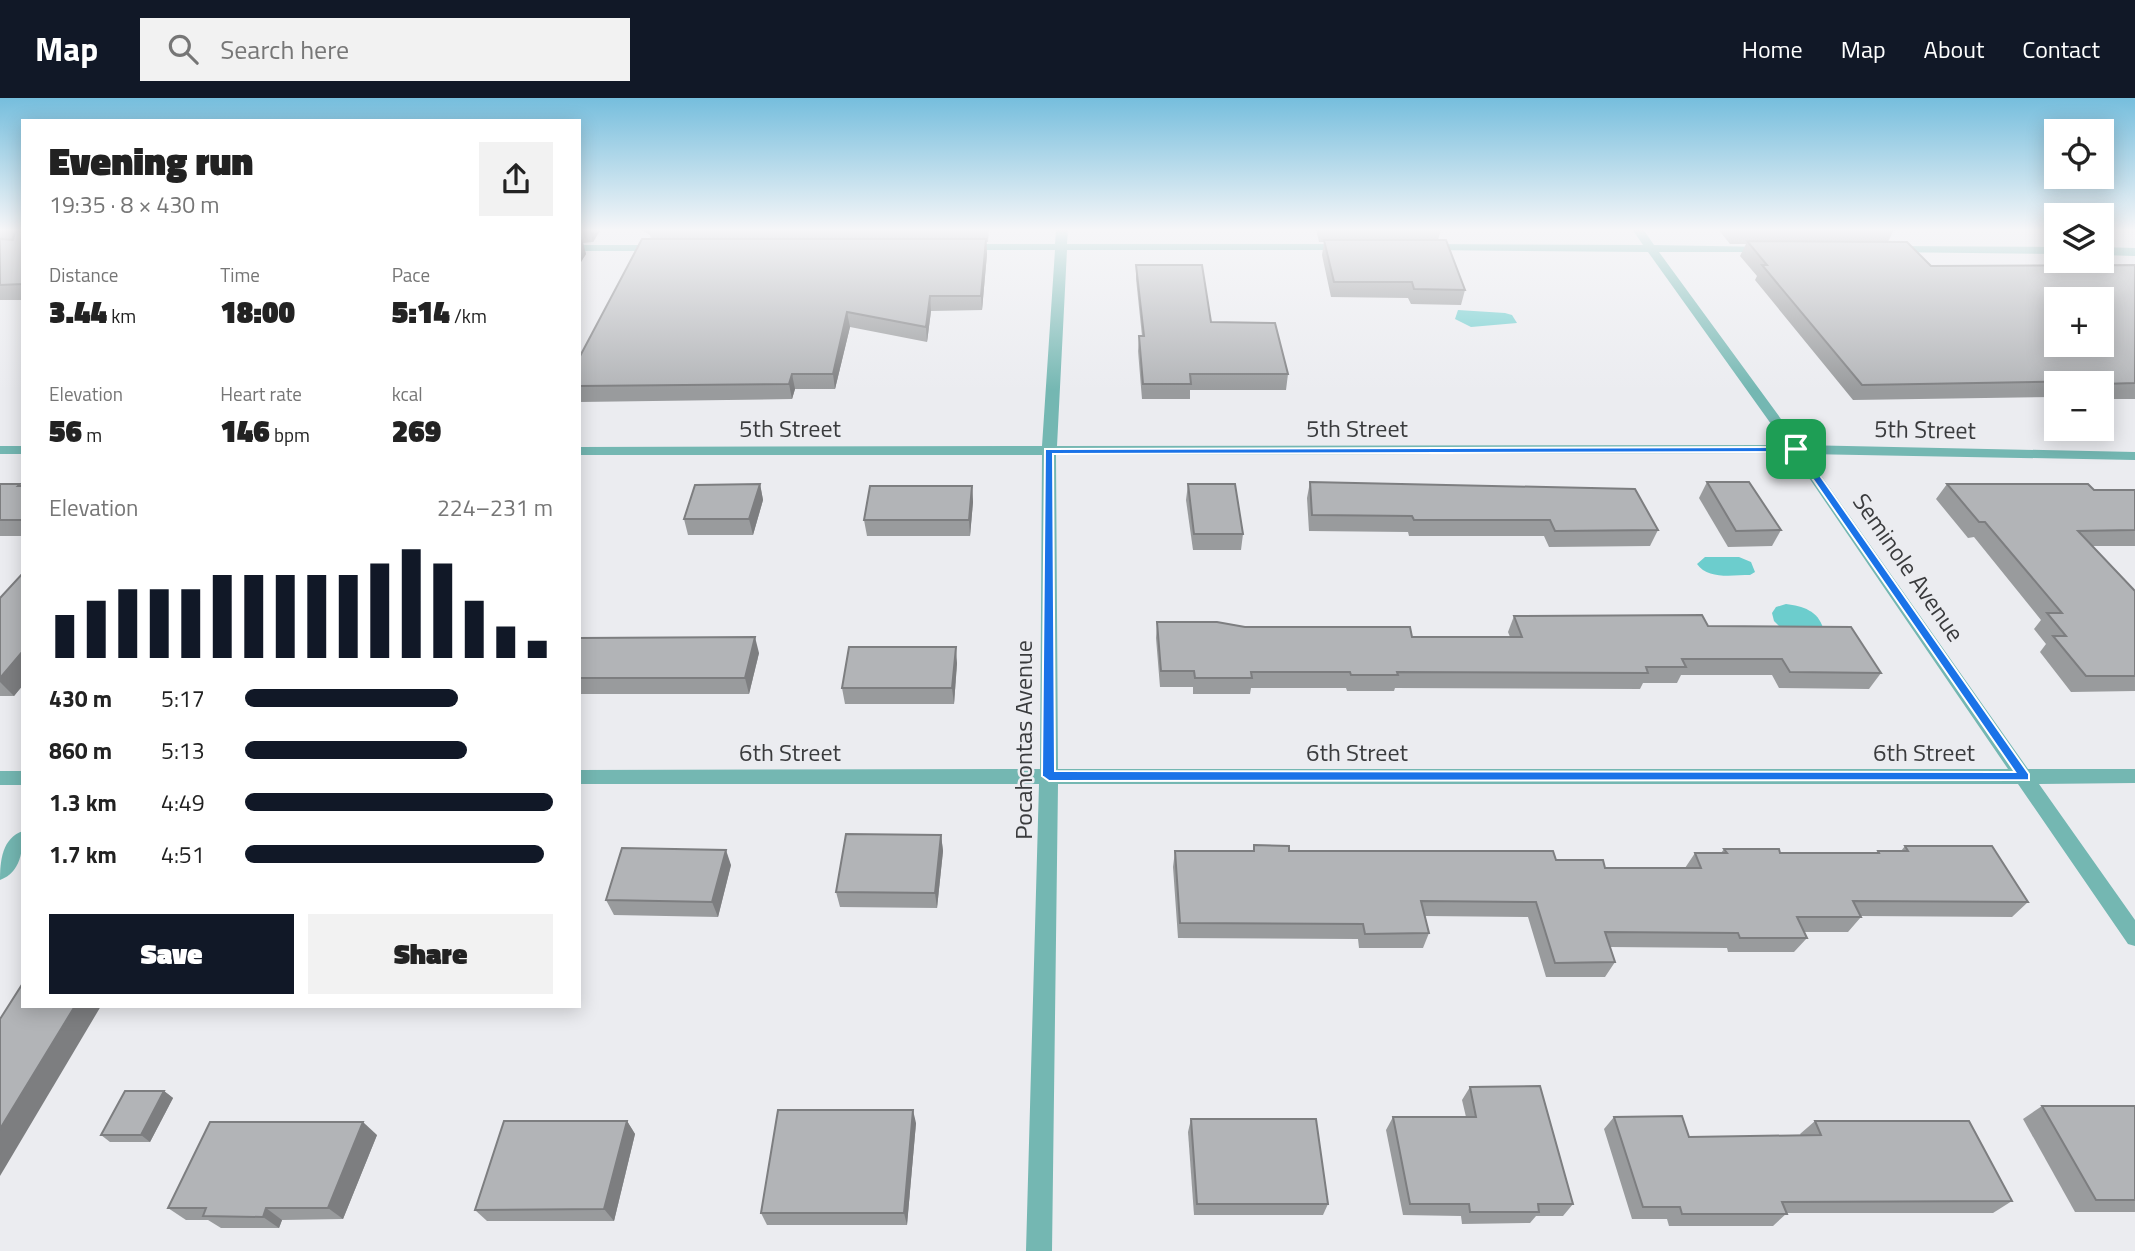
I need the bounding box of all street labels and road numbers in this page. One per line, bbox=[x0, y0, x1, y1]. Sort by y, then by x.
street label: 5th Street bbox=[739, 410, 842, 446]
street label: 5th Street bbox=[1306, 410, 1409, 446]
street label: 5th Street bbox=[1874, 410, 1977, 448]
street label: Seminole Avenue bbox=[1844, 485, 1974, 649]
street label: Pocahontas Avenue bbox=[1005, 640, 1041, 840]
street label: 6th Street bbox=[739, 734, 842, 770]
street label: 6th Street bbox=[1306, 734, 1409, 770]
street label: 6th Street bbox=[1873, 734, 1976, 770]

